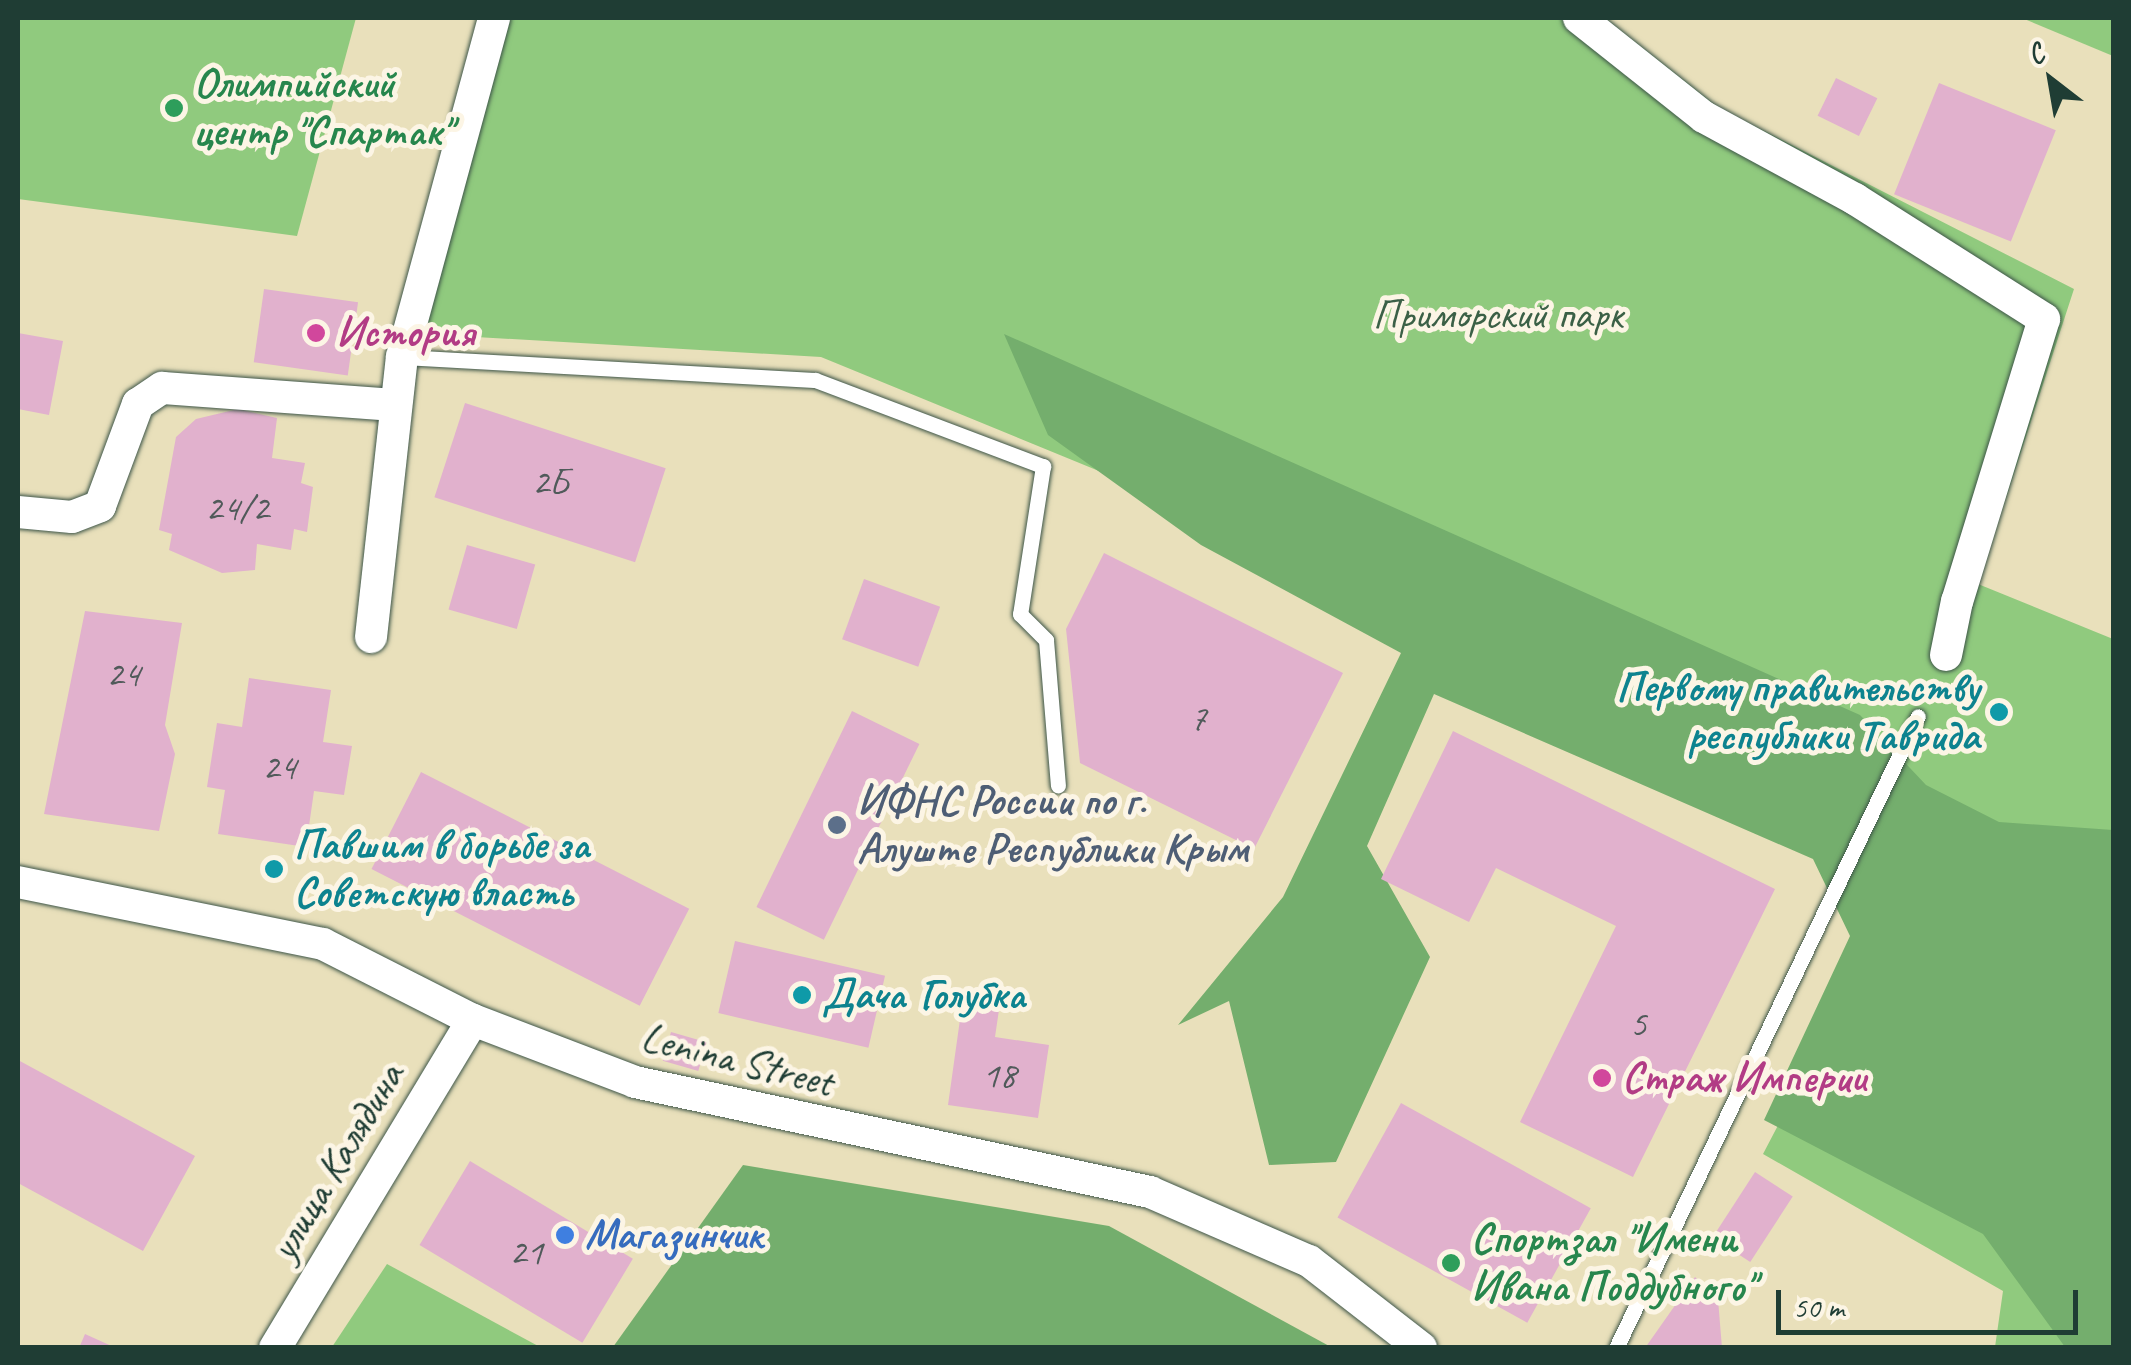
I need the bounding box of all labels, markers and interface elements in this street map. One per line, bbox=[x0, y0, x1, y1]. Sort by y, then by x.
north arrow bbox=[2001, 30, 2101, 130]
text: С bbox=[2020, 35, 2050, 72]
place label: Олимпийский центр "Спартак" bbox=[194, 59, 451, 158]
marker: Олимпийский центр "Спартак" bbox=[163, 97, 185, 119]
park label: Приморский парк bbox=[1373, 290, 1623, 340]
place label: История bbox=[336, 308, 475, 358]
marker: История bbox=[305, 322, 327, 344]
house number: 2Б bbox=[532, 459, 568, 505]
house number: 24/2 bbox=[205, 485, 269, 531]
house number: 24 bbox=[106, 651, 140, 697]
place label: Первому правительству республики Таврида bbox=[1616, 663, 1979, 761]
house number: 7 bbox=[1189, 695, 1207, 741]
marker: Первому правительству республики Таврида bbox=[1988, 701, 2010, 723]
house number: 24 bbox=[262, 744, 296, 790]
place label: ИФНС России по г. Алуште Республики Крым bbox=[857, 776, 1240, 874]
marker: ИФНС России по г. Алуште Республики Крым bbox=[826, 814, 848, 836]
place label: Павшим в борьбе за Советскую власть bbox=[294, 820, 591, 918]
marker: Павшим в борьбе за Советскую власть bbox=[263, 858, 285, 880]
place label: Дача Голубка bbox=[822, 970, 1021, 1020]
marker: Дача Голубка bbox=[791, 984, 813, 1006]
house number: 5 bbox=[1629, 1001, 1647, 1047]
street label: Lenina Street bbox=[636, 1012, 838, 1108]
house number: 18 bbox=[982, 1052, 1016, 1098]
place label: Страж Империи bbox=[1622, 1053, 1870, 1103]
street label: улица Калядина bbox=[258, 1054, 416, 1270]
marker: Страж Империи bbox=[1591, 1067, 1613, 1089]
place label: Магазинчик bbox=[585, 1210, 763, 1260]
place label: Спортзал "Имени Ивана Поддубного" bbox=[1471, 1214, 1754, 1312]
marker: Магазинчик bbox=[554, 1224, 576, 1246]
house number: 21 bbox=[509, 1229, 543, 1275]
marker: Спортзал "Имени Ивана Поддубного" bbox=[1440, 1252, 1462, 1274]
scale bar bbox=[1781, 1270, 2084, 1332]
text: 50 m bbox=[1793, 1288, 1844, 1326]

